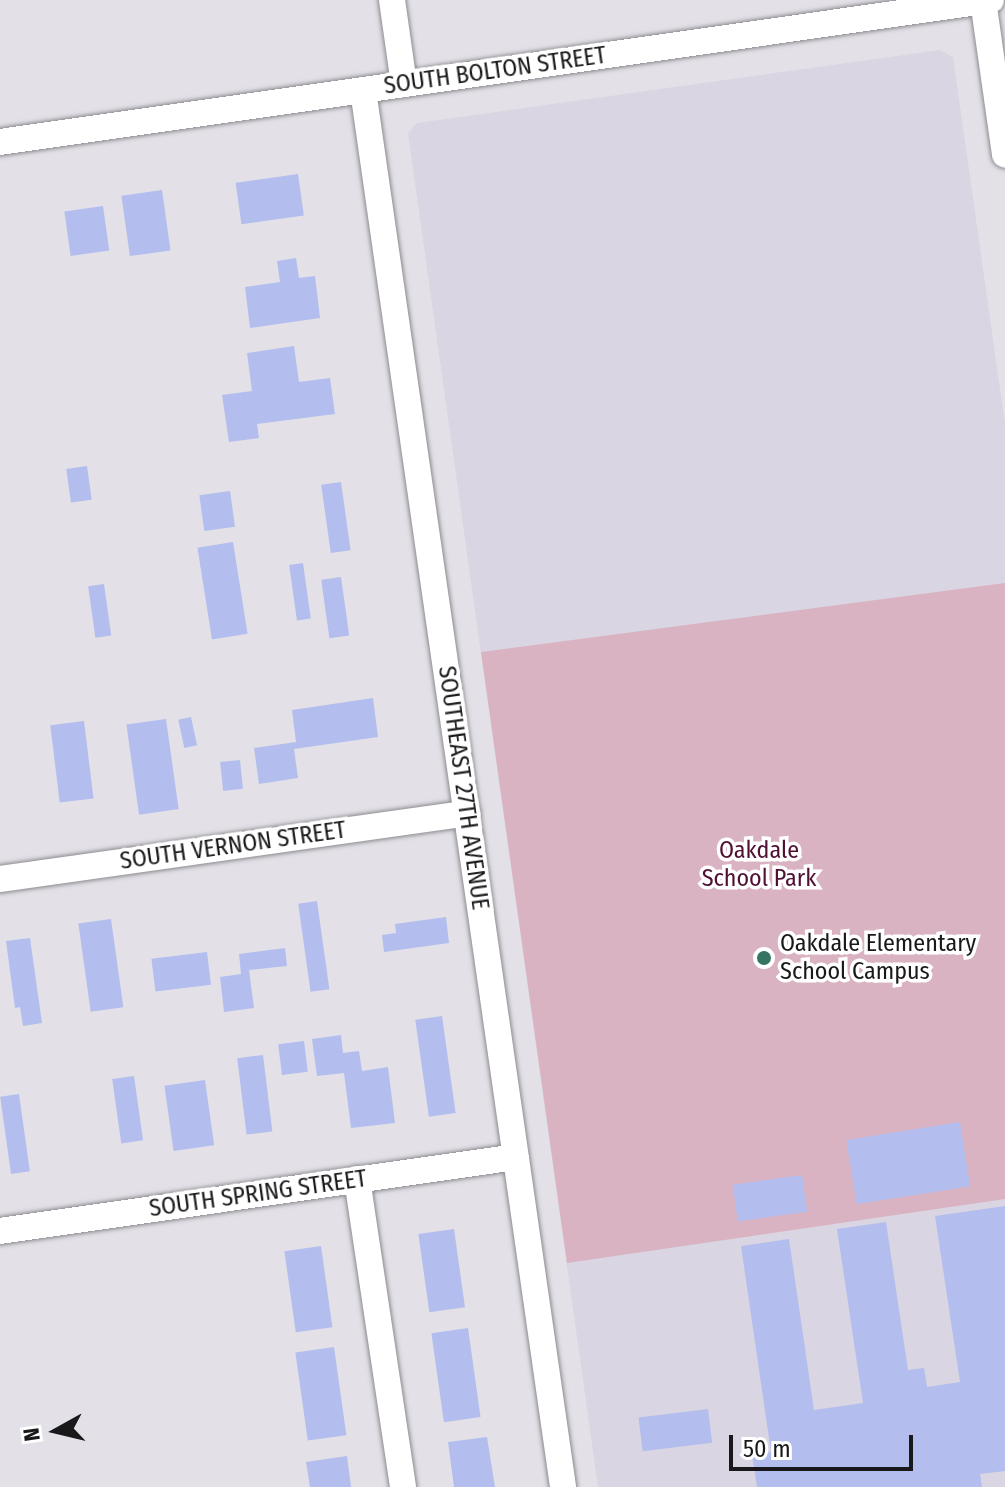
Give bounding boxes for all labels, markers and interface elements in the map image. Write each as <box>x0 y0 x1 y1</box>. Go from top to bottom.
street label: SOUTH BOLTON STREET <box>382 41 608 101</box>
street label: SOUTHEAST 27TH AVENUE <box>432 664 494 912</box>
street label: SOUTH VERNON STREET <box>118 816 348 876</box>
park label: Oakdale School Park <box>702 837 816 893</box>
place label: Oakdale Elementary School Campus <box>780 930 976 986</box>
marker: Oakdale Elementary School Campus <box>755 949 773 967</box>
street label: SOUTH SPRING STREET <box>147 1164 369 1224</box>
north arrow <box>16 1391 96 1471</box>
scale bar <box>733 1419 917 1469</box>
text: N <box>17 1426 46 1443</box>
text: 50 m <box>743 1435 791 1463</box>

